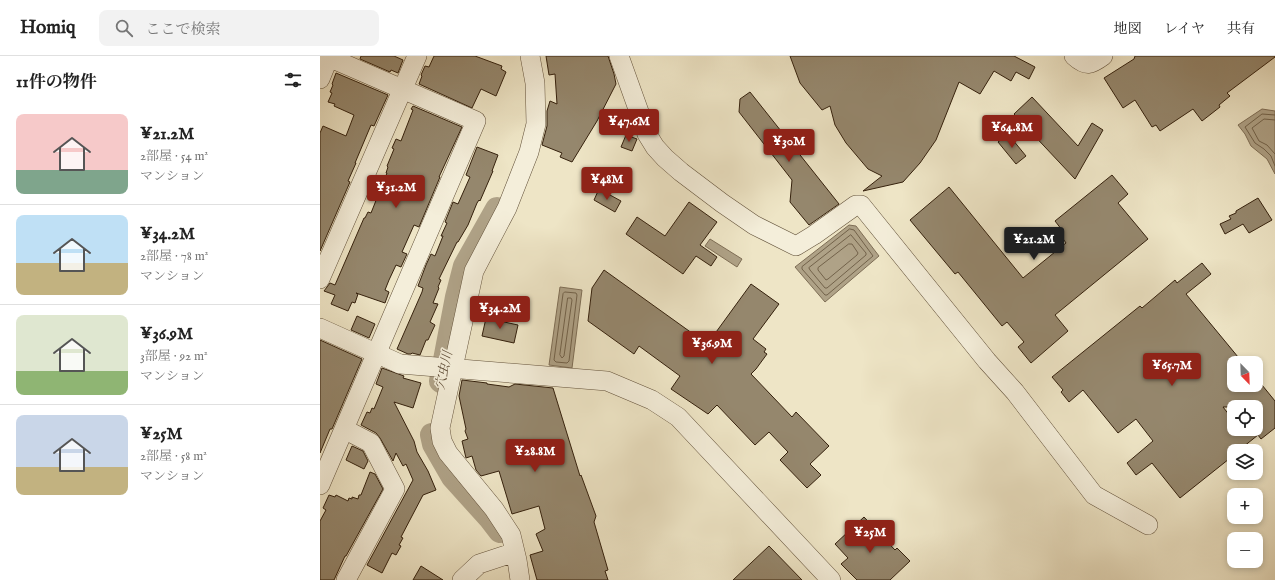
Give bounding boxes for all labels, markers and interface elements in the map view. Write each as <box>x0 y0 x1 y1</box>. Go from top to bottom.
search box <box>99 10 379 46</box>
text: Homiq <box>20 16 75 40</box>
icon: search <box>113 17 135 39</box>
text: ここで検索 <box>145 20 220 39</box>
text: 地図 <box>1114 20 1142 38</box>
text: レイヤ <box>1164 20 1205 38</box>
text: 共有 <box>1227 20 1255 38</box>
icon: filters <box>282 69 304 91</box>
text: 11件の物件 <box>16 72 97 93</box>
pin: ¥47.6M <box>596 109 662 143</box>
text: ¥47.6M <box>608 113 650 130</box>
pin: ¥64.8M <box>979 115 1045 149</box>
text: ¥64.8M <box>991 119 1033 136</box>
text: ¥21.2M <box>140 124 194 145</box>
pin: ¥30M <box>765 129 813 163</box>
icon: home <box>48 130 96 178</box>
text: ¥30M <box>773 133 805 150</box>
text: 2部屋 · 54 m² <box>140 148 208 165</box>
pin: ¥48M <box>583 167 631 201</box>
text: マンション <box>140 168 204 185</box>
text: ¥48M <box>590 171 624 188</box>
pin: ¥31.2M <box>363 175 429 209</box>
text: ¥31.2M <box>376 179 416 196</box>
text: ¥34.2M <box>140 224 195 245</box>
pin: ¥21.2M <box>1001 227 1067 261</box>
icon: home <box>48 231 96 279</box>
text: ¥21.2M <box>1013 231 1055 248</box>
text: 2部屋 · 78 m² <box>140 248 208 265</box>
text: マンション <box>140 268 204 285</box>
pin: ¥34.2M <box>467 296 533 330</box>
text: ¥34.2M <box>479 300 521 317</box>
text: ¥36.9M <box>140 324 193 345</box>
icon: home <box>48 331 96 379</box>
pin: ¥36.9M <box>679 331 745 365</box>
text: ¥36.9M <box>692 335 732 352</box>
text: 3部屋 · 92 m² <box>140 348 208 365</box>
water label: 穴虫川 <box>432 348 457 391</box>
pin: ¥65.7M <box>1139 353 1205 387</box>
north arrow <box>1227 356 1263 392</box>
map controls <box>1227 356 1263 568</box>
text: ¥65.7M <box>1152 357 1192 374</box>
text: マンション <box>140 368 204 385</box>
button: locate <box>1227 400 1263 436</box>
text: ¥25M <box>140 424 182 445</box>
icon: home <box>48 431 96 479</box>
pin: ¥28.8M <box>502 439 568 473</box>
text: ¥28.8M <box>515 443 555 460</box>
button: layers <box>1227 444 1263 480</box>
text: 2部屋 · 58 m² <box>140 448 207 465</box>
text: マンション <box>140 468 204 485</box>
button: + <box>1227 488 1263 524</box>
pin: ¥25M <box>846 520 894 554</box>
text: ¥25M <box>854 524 886 541</box>
button: − <box>1227 532 1263 568</box>

